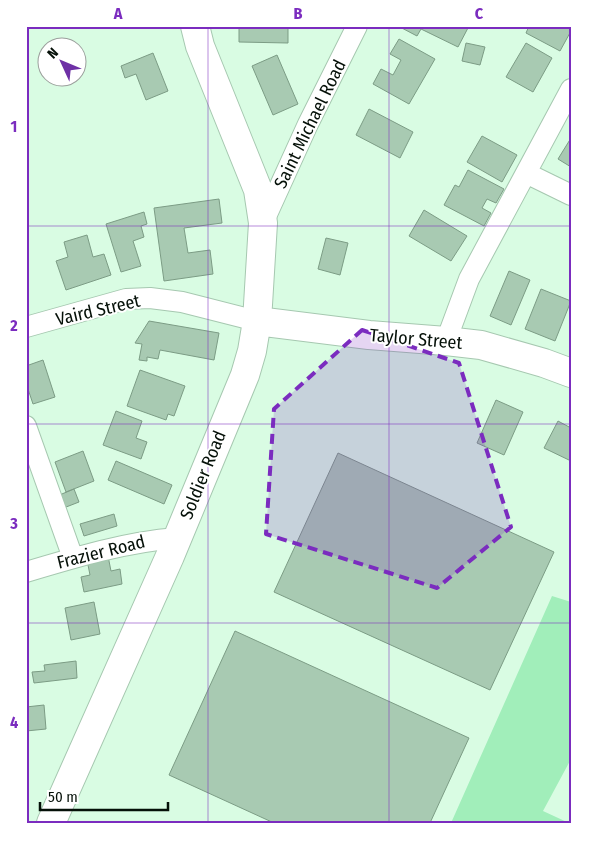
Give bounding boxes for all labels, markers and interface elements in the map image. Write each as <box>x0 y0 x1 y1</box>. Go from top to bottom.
text: A <box>113 4 123 23</box>
text: B <box>294 4 303 23</box>
text: C <box>475 4 484 23</box>
north arrow <box>38 38 88 88</box>
text: N <box>44 44 62 62</box>
street label: Saint Michael Road <box>269 56 351 192</box>
text: 1 <box>11 117 17 136</box>
street label: Vaird Street <box>54 290 142 330</box>
text: 2 <box>9 316 18 335</box>
street label: Taylor Street <box>369 324 463 354</box>
street label: Soldier Road <box>175 427 231 523</box>
text: 3 <box>9 514 18 533</box>
street label: Frazier Road <box>55 530 147 574</box>
text: 4 <box>10 713 18 732</box>
scale bar <box>40 779 168 811</box>
text: 50 m <box>48 788 78 806</box>

